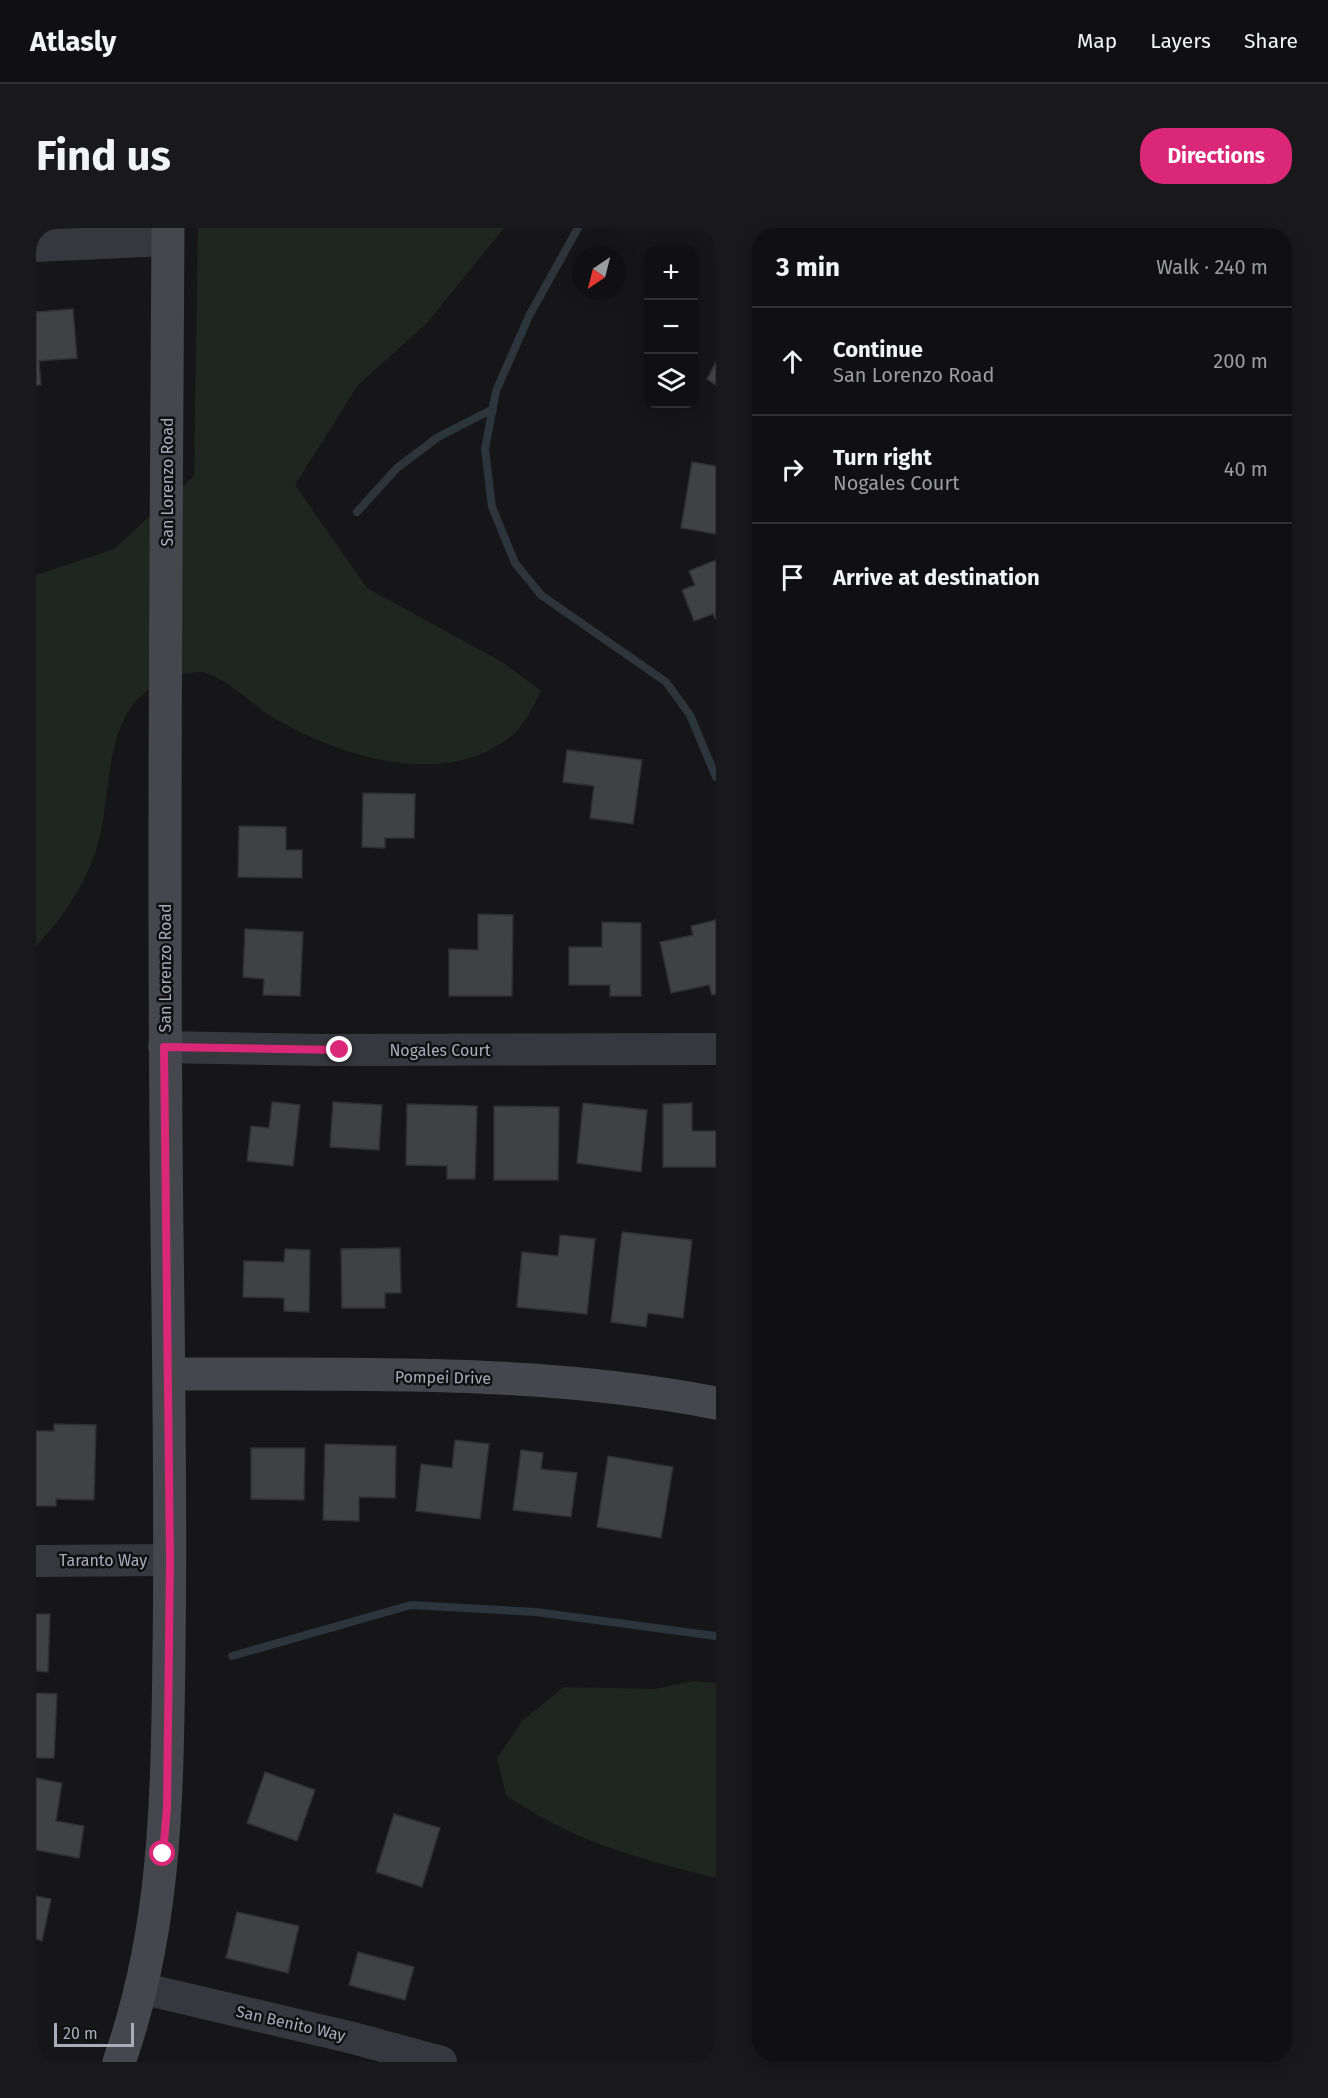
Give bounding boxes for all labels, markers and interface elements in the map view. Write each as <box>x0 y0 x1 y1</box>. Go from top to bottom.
text: Atlasly <box>30 25 116 58</box>
text: Map <box>1077 28 1117 54</box>
text: Layers <box>1150 28 1211 54</box>
text: Share <box>1244 28 1298 54</box>
button: Directions <box>1140 128 1292 184</box>
text: Find us <box>36 131 171 181</box>
north arrow <box>572 246 626 300</box>
map controls <box>644 246 698 408</box>
button: + <box>644 246 698 300</box>
text: 3 min <box>776 252 840 283</box>
text: Walk · 240 m <box>1156 255 1268 279</box>
button: − <box>644 300 698 354</box>
text: Continue <box>833 336 923 363</box>
icon: ahead <box>776 345 809 378</box>
text: 200 m <box>1213 349 1268 373</box>
button: layers <box>644 354 698 408</box>
text: San Lorenzo Road <box>833 363 994 387</box>
street label: San Lorenzo Road <box>158 417 177 547</box>
text: Turn right <box>833 444 932 471</box>
icon: right <box>776 453 809 486</box>
text: 40 m <box>1224 457 1268 481</box>
text: Nogales Court <box>833 471 959 495</box>
icon: arrive <box>776 561 809 594</box>
text: Arrive at destination <box>833 564 1040 591</box>
street label: San Lorenzo Road <box>156 903 175 1033</box>
route end <box>326 1036 352 1062</box>
street label: Nogales Court <box>389 1041 491 1060</box>
street label: Pompei Drive <box>395 1367 491 1388</box>
street label: Taranto Way <box>59 1551 147 1570</box>
route start <box>149 1840 175 1866</box>
street label: San Benito Way <box>234 2002 347 2045</box>
scale bar <box>54 2020 134 2048</box>
text: 20 m <box>63 2024 98 2043</box>

